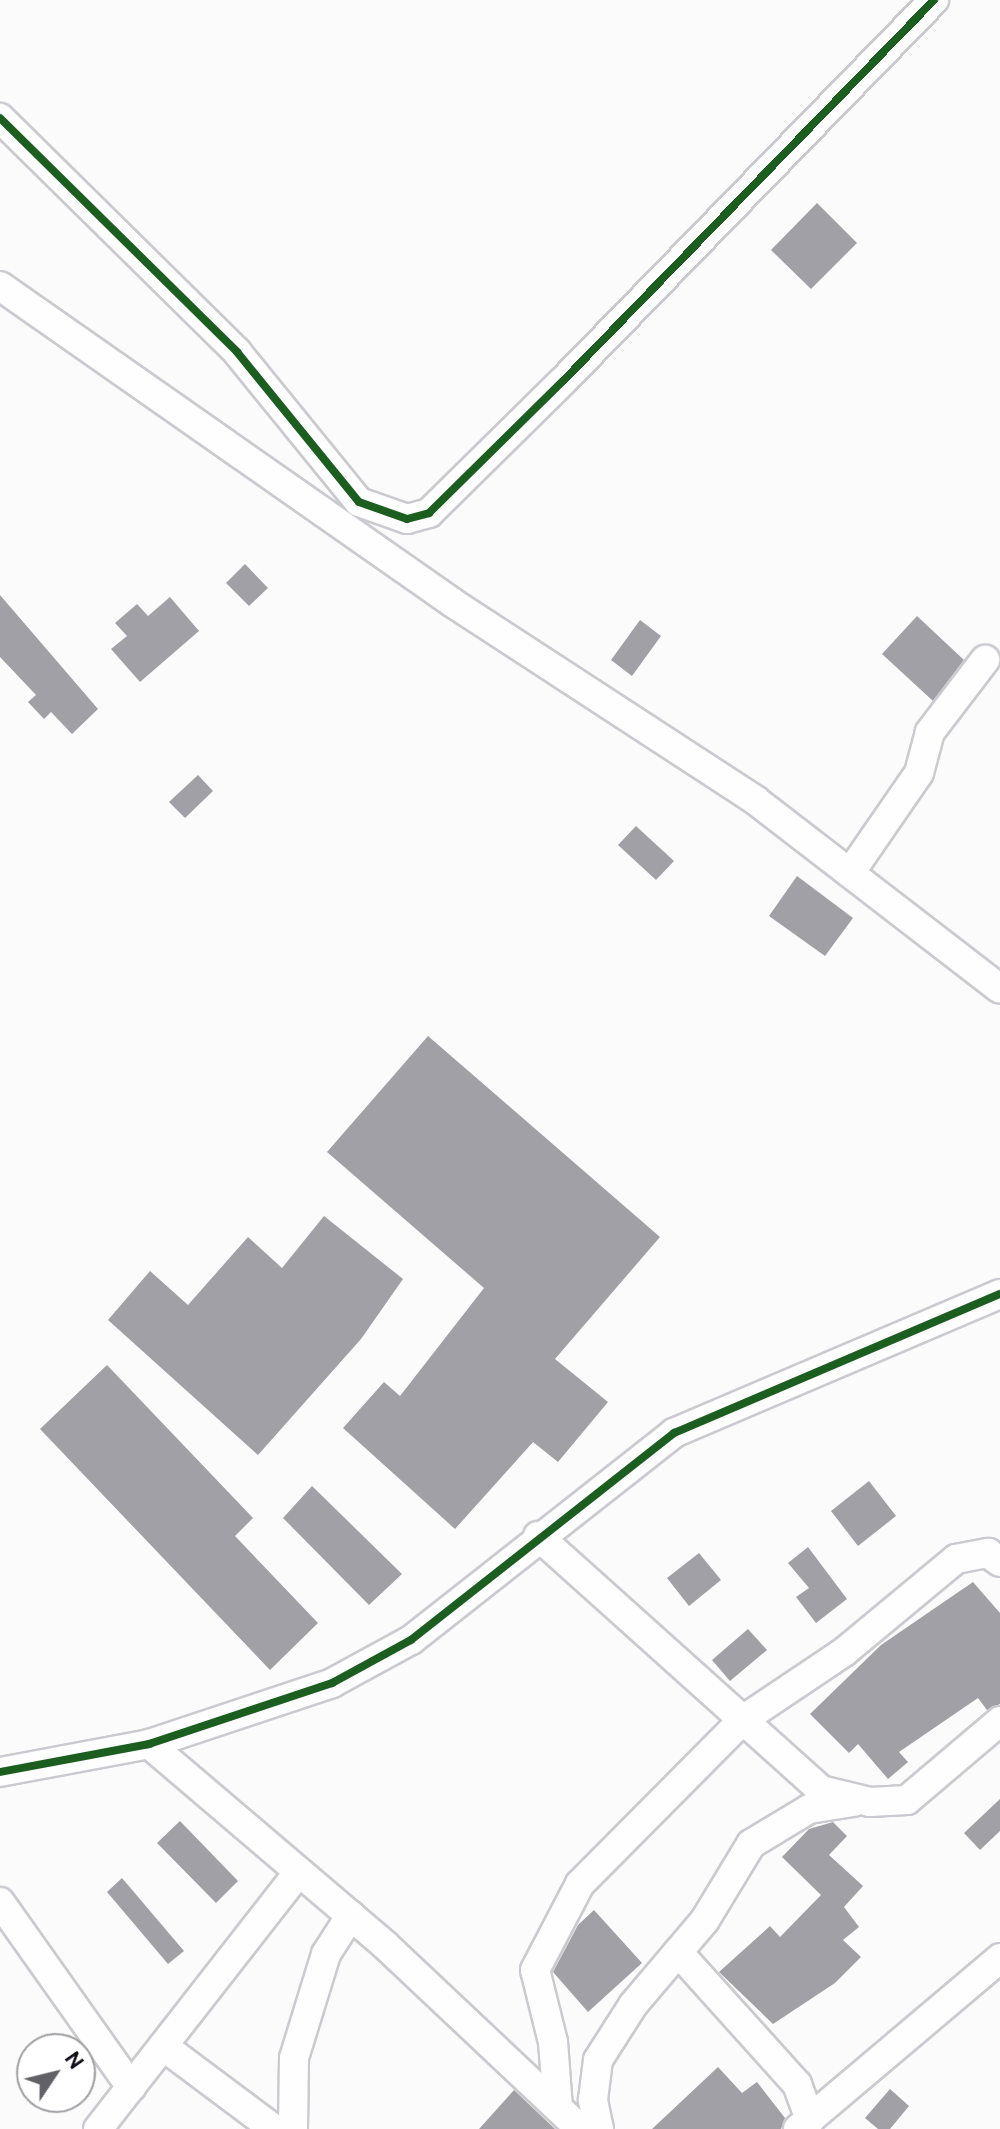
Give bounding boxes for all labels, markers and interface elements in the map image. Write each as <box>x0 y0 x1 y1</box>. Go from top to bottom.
north arrow <box>16 2033 96 2113</box>
text: N <box>59 2046 90 2074</box>

